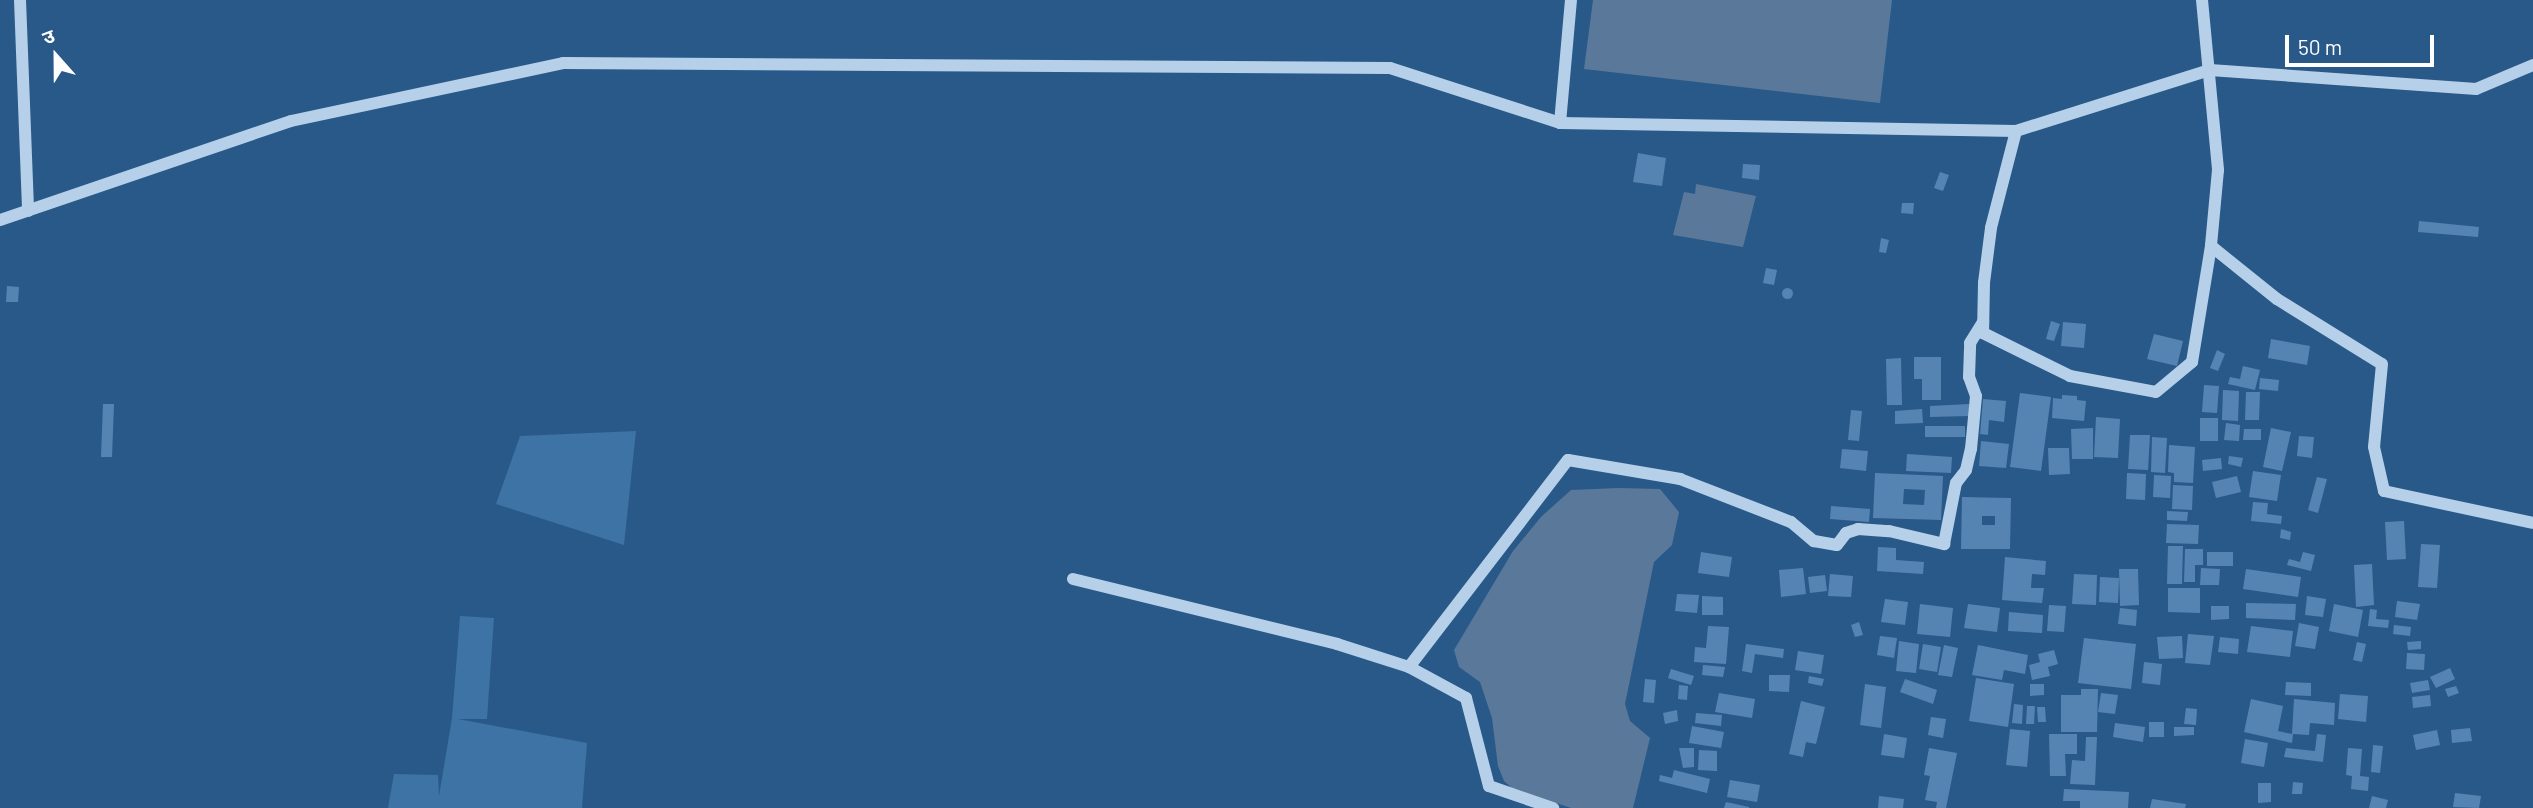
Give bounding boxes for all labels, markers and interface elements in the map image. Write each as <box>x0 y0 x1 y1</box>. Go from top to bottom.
north arrow <box>21 21 91 91</box>
scale bar <box>2288 21 2437 65</box>
text: उ <box>39 23 58 49</box>
text: 50 m <box>2298 34 2342 59</box>

